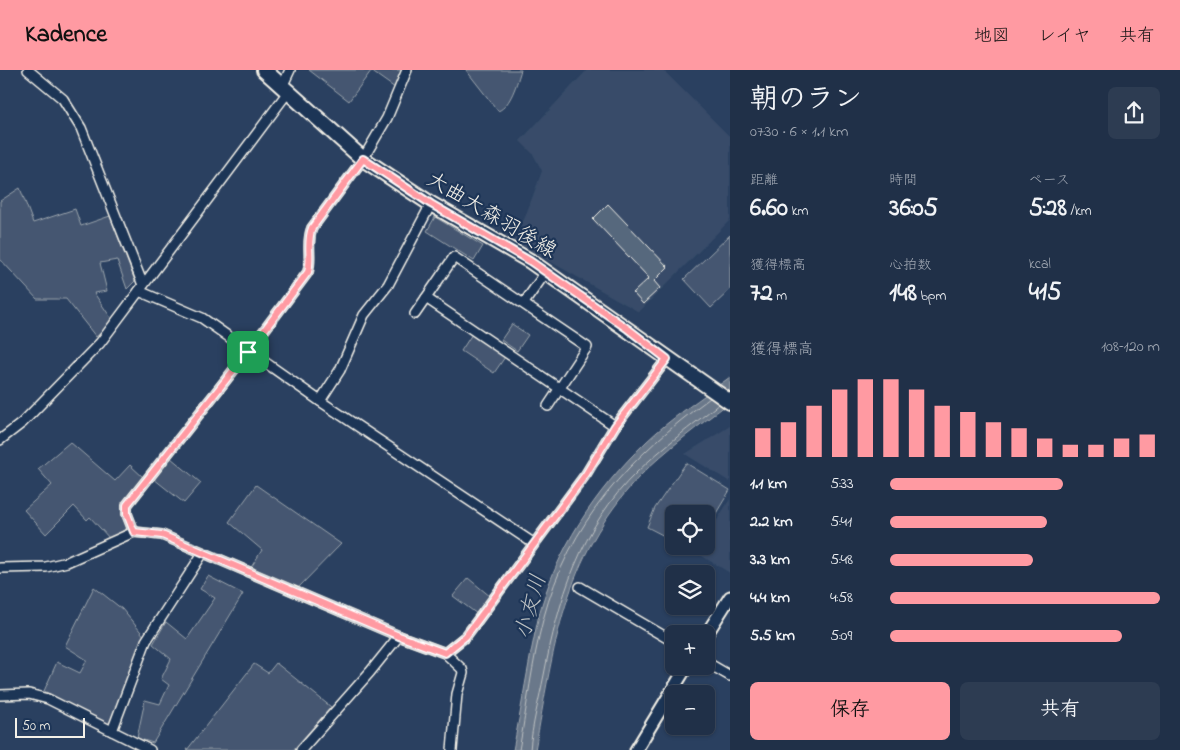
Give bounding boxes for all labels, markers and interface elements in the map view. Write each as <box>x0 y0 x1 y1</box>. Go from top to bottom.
text: Kadence <box>25 18 107 53</box>
text: 地図 <box>974 24 1010 50</box>
text: レイヤ <box>1038 24 1091 50</box>
text: 共有 <box>1119 24 1155 50</box>
text: 朝のラン <box>750 80 862 121</box>
button: share <box>1108 87 1160 139</box>
text: 07:30 · 6 × 1.1 km <box>750 120 849 144</box>
street label: 大曲大森羽後線 <box>420 165 562 267</box>
text: 距離 <box>750 170 778 191</box>
text: 時間 <box>889 170 917 191</box>
text: ペース <box>1029 170 1070 191</box>
text: 6.60 <box>750 191 788 227</box>
text: 36:05 <box>889 191 938 227</box>
text: 5:28 <box>1029 191 1067 227</box>
text: km <box>788 201 808 222</box>
text: /km <box>1067 201 1092 222</box>
text: kcal <box>1029 254 1051 275</box>
text: 獲得標高 <box>750 255 806 276</box>
text: 心拍数 <box>889 255 931 276</box>
text: 415 <box>1029 275 1061 311</box>
text: 72 <box>750 276 773 312</box>
text: 148 <box>889 276 917 312</box>
text: m <box>773 286 787 307</box>
text: bpm <box>917 286 946 307</box>
pin <box>227 331 269 373</box>
text: 108–120 m <box>1101 335 1160 359</box>
icon: arrive <box>234 338 262 366</box>
text: 獲得標高 <box>750 338 814 362</box>
text: 1.1 km <box>750 472 787 496</box>
text: 5:33 <box>830 472 854 496</box>
map controls <box>665 505 715 735</box>
button: locate <box>665 505 715 555</box>
text: 2.2 km <box>750 510 793 534</box>
text: 5:41 <box>830 510 852 534</box>
text: 3.3 km <box>750 548 790 572</box>
text: 5:48 <box>830 548 853 572</box>
button: layers <box>665 565 715 615</box>
water label: 小友川 <box>508 571 556 643</box>
text: 4.4 km <box>750 586 790 610</box>
text: 4:58 <box>830 586 853 610</box>
text: 5.5 km <box>750 624 795 648</box>
text: 5:09 <box>830 624 852 648</box>
button: + <box>665 625 715 675</box>
button: 保存 <box>750 682 950 740</box>
button: 共有 <box>960 682 1160 740</box>
button: − <box>665 685 715 735</box>
scale bar <box>15 715 85 738</box>
text: 50 m <box>22 716 50 737</box>

